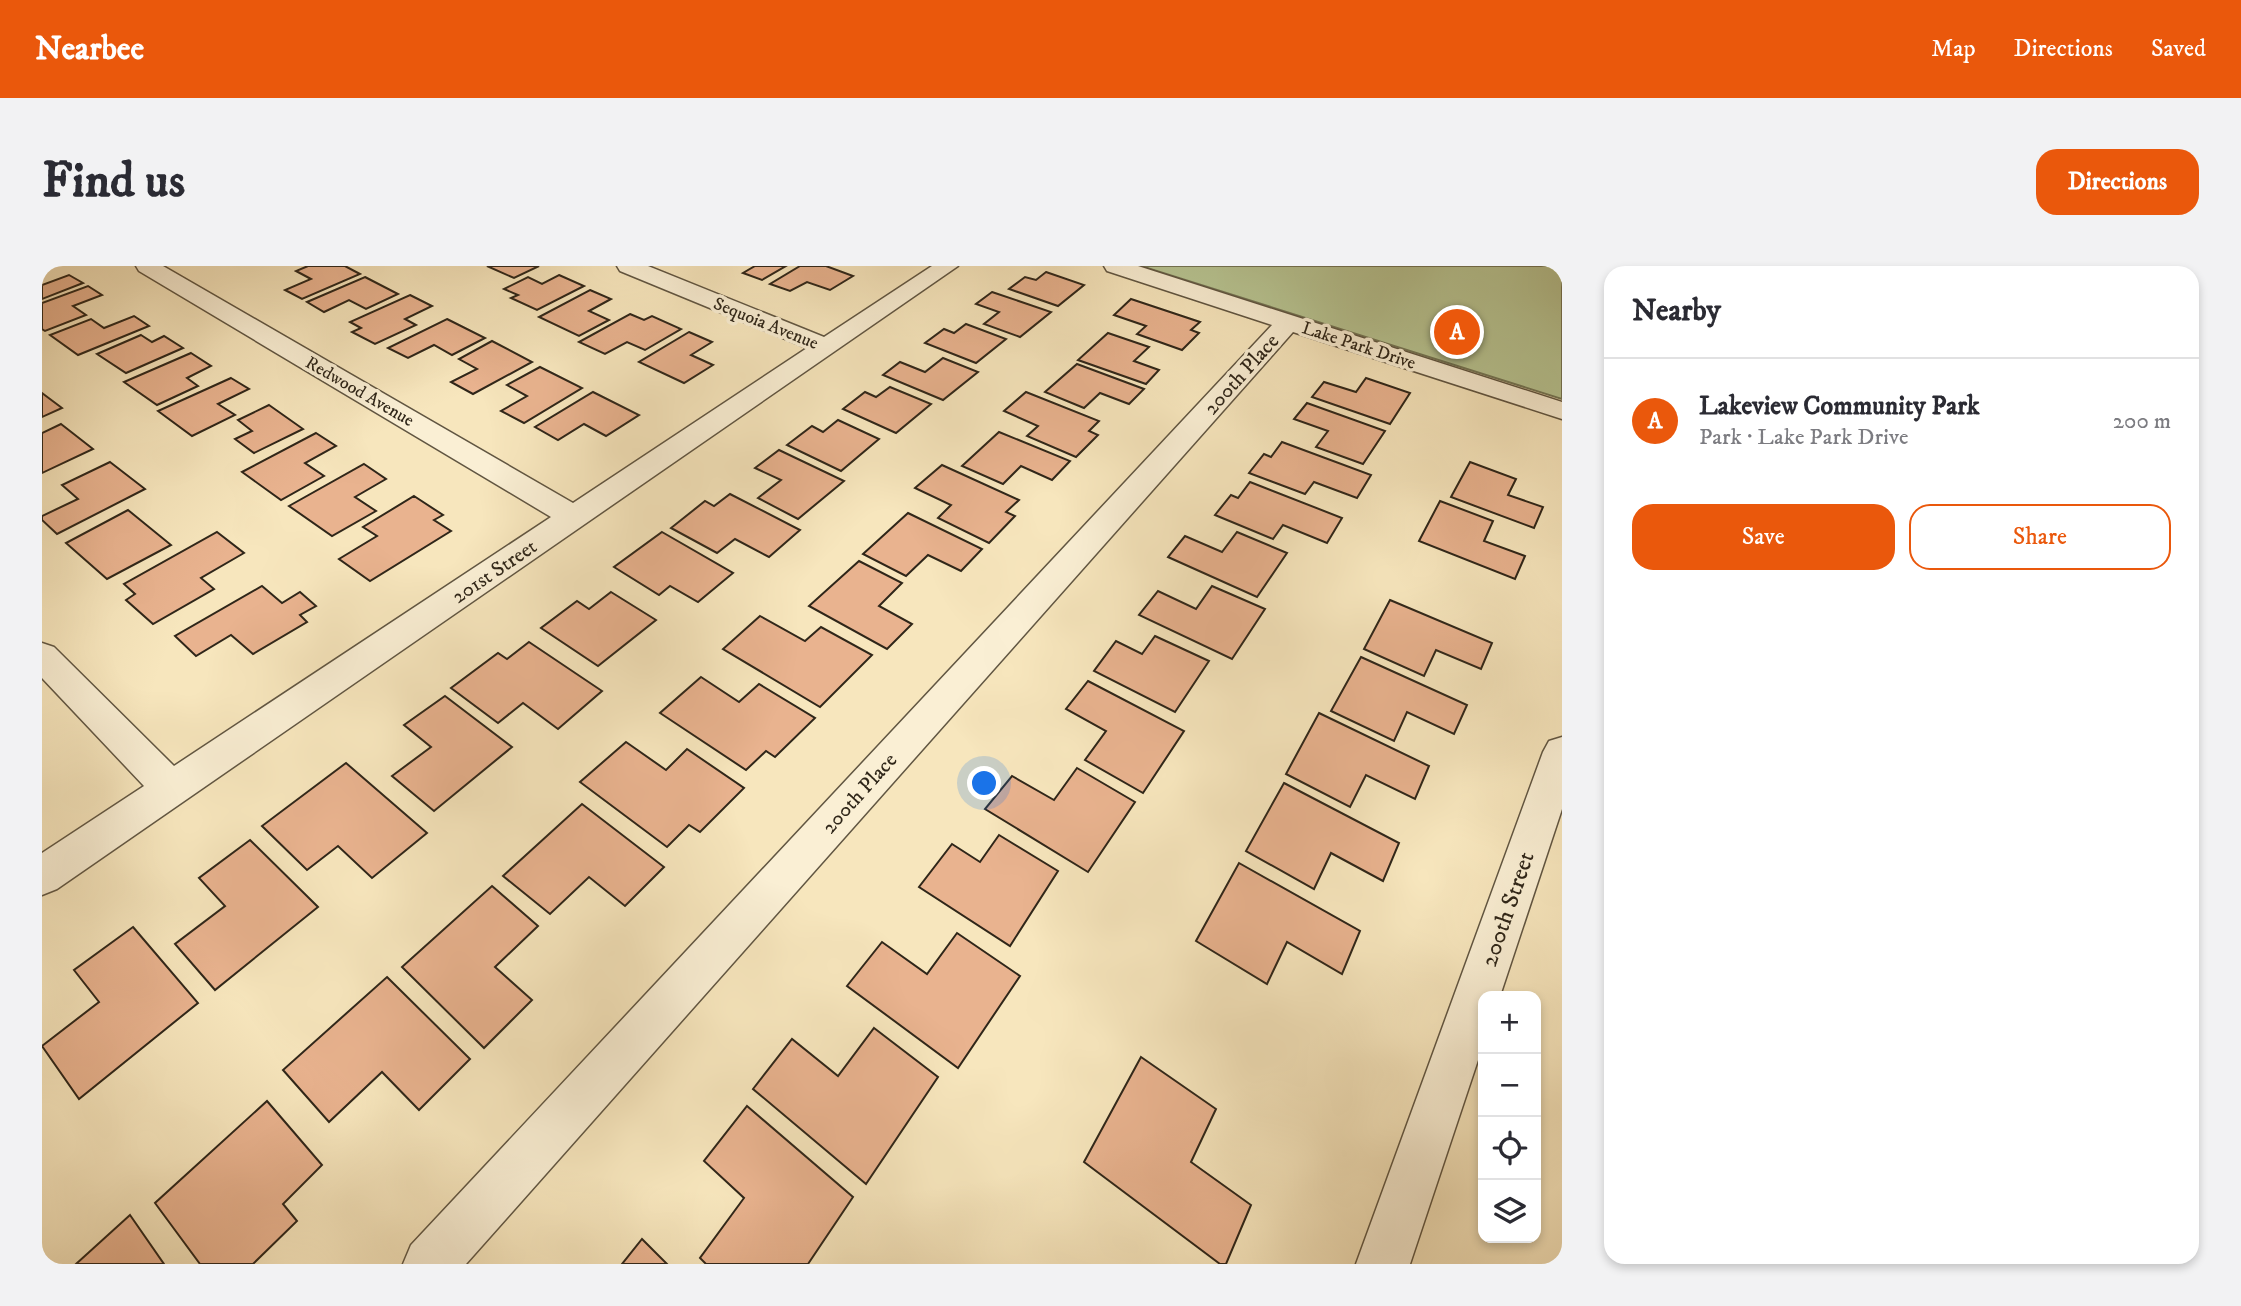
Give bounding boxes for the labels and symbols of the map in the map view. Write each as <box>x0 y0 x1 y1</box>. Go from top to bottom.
street label: Sequoia Avenue <box>710 293 821 355</box>
pin: A <box>1434 306 1480 358</box>
street label: Lake Park Drive <box>1299 317 1418 375</box>
street label: 200th Place <box>1199 329 1285 421</box>
street label: Redwood Avenue <box>301 352 418 432</box>
street label: 201st Street <box>447 534 542 610</box>
street label: 200th Place <box>817 748 903 840</box>
your location <box>967 766 1001 800</box>
street label: 200th Street <box>1474 848 1542 971</box>

